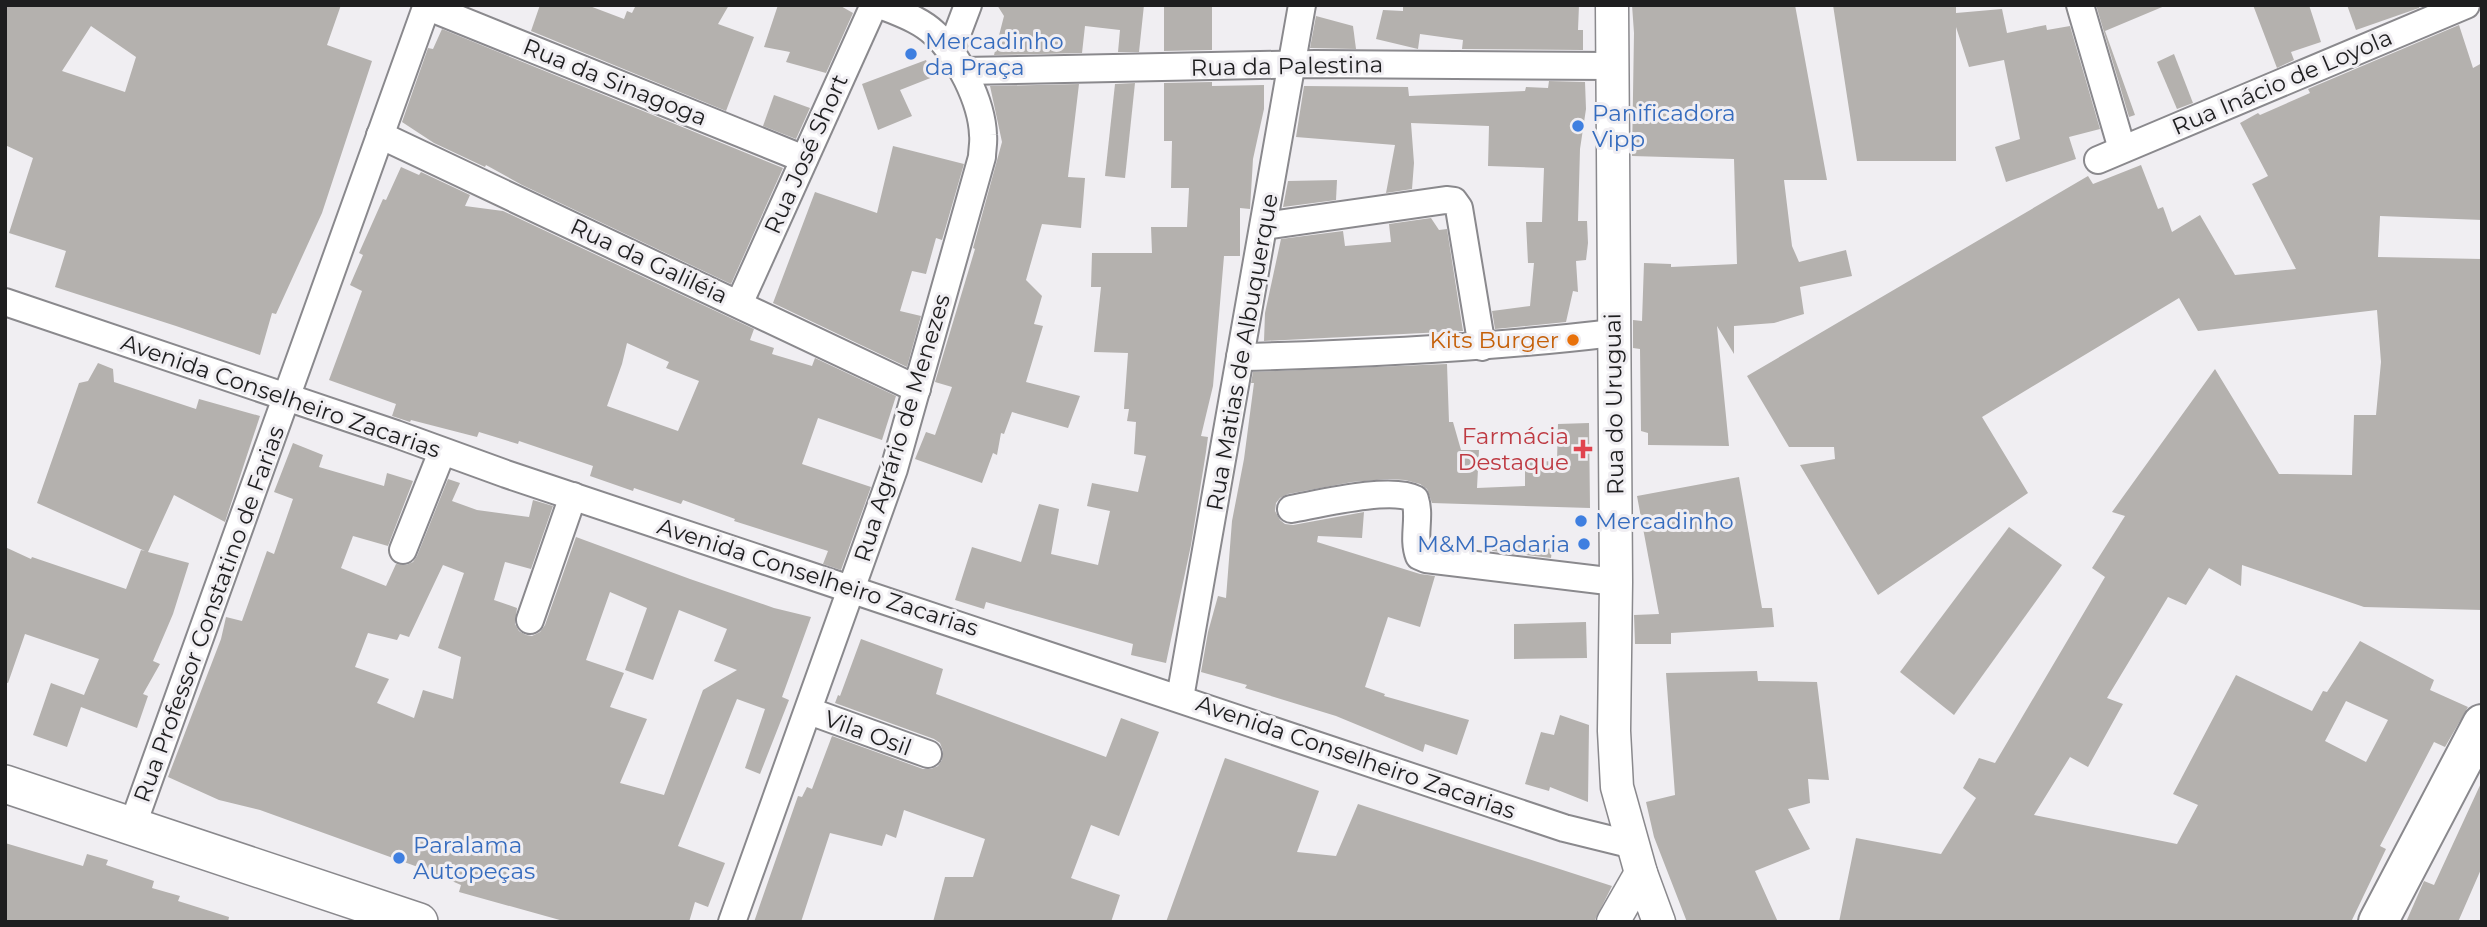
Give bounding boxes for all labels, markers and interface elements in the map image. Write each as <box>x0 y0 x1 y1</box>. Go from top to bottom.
street label: Rua Inácio de Loyola <box>2168 23 2396 141</box>
place label: Mercadinho da Praça <box>925 27 1064 81</box>
street label: Rua da Sinagoga <box>519 32 711 132</box>
marker: Mercadinho da Praça <box>903 46 919 62</box>
street label: Rua da Palestina <box>1190 50 1384 82</box>
street label: Rua José Short <box>758 70 854 238</box>
place label: Panificadora Vipp <box>1592 99 1736 153</box>
marker: Panificadora Vipp <box>1570 118 1586 134</box>
street label: Rua Matias de Albuquerque <box>1200 191 1284 513</box>
street label: Rua da Galiléia <box>566 212 732 310</box>
street label: Rua Agrário de Menezes <box>848 291 956 565</box>
street label: Rua do Uruguai <box>1598 313 1630 495</box>
place label: Kits Burger <box>1429 326 1559 354</box>
street label: Avenida Conselheiro Zacarias <box>118 328 444 464</box>
marker: Kits Burger <box>1565 332 1581 348</box>
street label: Rua Professor Constatino de Farias <box>128 422 290 806</box>
place label: Farmácia Destaque <box>1457 422 1569 476</box>
marker: Farmácia Destaque <box>1575 441 1591 457</box>
place label: Mercadinho <box>1595 507 1734 535</box>
street label: Avenida Conselheiro Zacarias <box>654 512 982 642</box>
marker: Mercadinho <box>1573 513 1589 529</box>
place label: M&M Padaria <box>1417 530 1570 558</box>
marker: M&M Padaria <box>1576 536 1592 552</box>
street label: Avenida Conselheiro Zacarias <box>1193 689 1519 825</box>
street label: Vila Osil <box>821 704 915 762</box>
place label: Paralama Autopeças <box>413 831 535 885</box>
marker: Paralama Autopeças <box>391 850 407 866</box>

